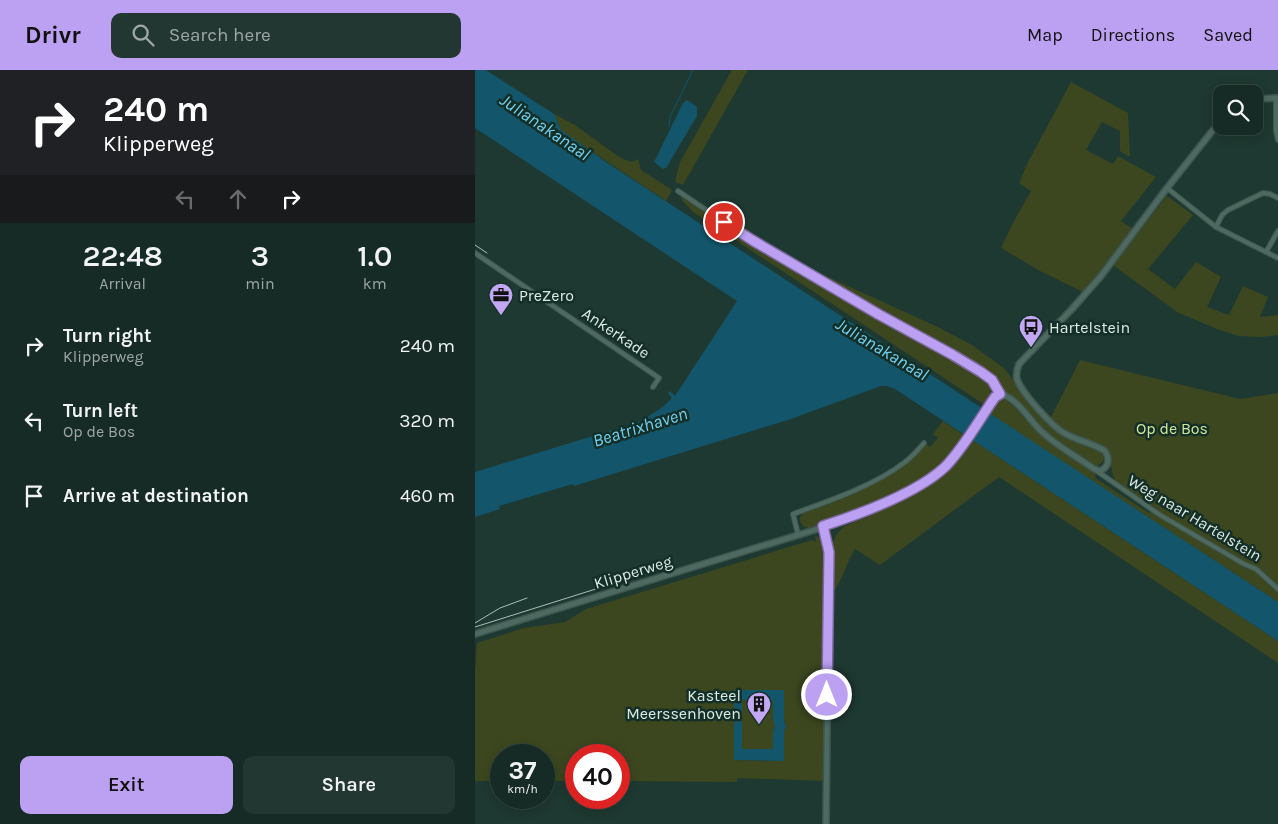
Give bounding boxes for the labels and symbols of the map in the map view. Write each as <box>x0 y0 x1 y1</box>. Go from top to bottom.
water label: Julianakanaal <box>496 89 595 166</box>
pin <box>703 201 745 243</box>
office icon: PreZero <box>488 282 514 316</box>
place label: PreZero <box>519 286 574 305</box>
street label: Ankerkade <box>579 303 653 363</box>
water label: Julianakanaal <box>832 313 933 386</box>
bus stop icon: Hartelstein <box>1018 314 1044 348</box>
place label: Hartelstein <box>1049 318 1130 337</box>
water label: Beatrixhaven <box>590 402 690 452</box>
park label: Op de Bos <box>1136 419 1208 438</box>
street label: Weg naar Hartelstein <box>1125 471 1265 565</box>
street label: Klipperweg <box>592 551 674 593</box>
position arrow <box>800 668 852 720</box>
place label: Kasteel Meerssenhoven <box>626 686 741 723</box>
building icon: Kasteel Meerssenhoven <box>746 691 772 725</box>
speed limit sign: 40 <box>565 744 630 809</box>

